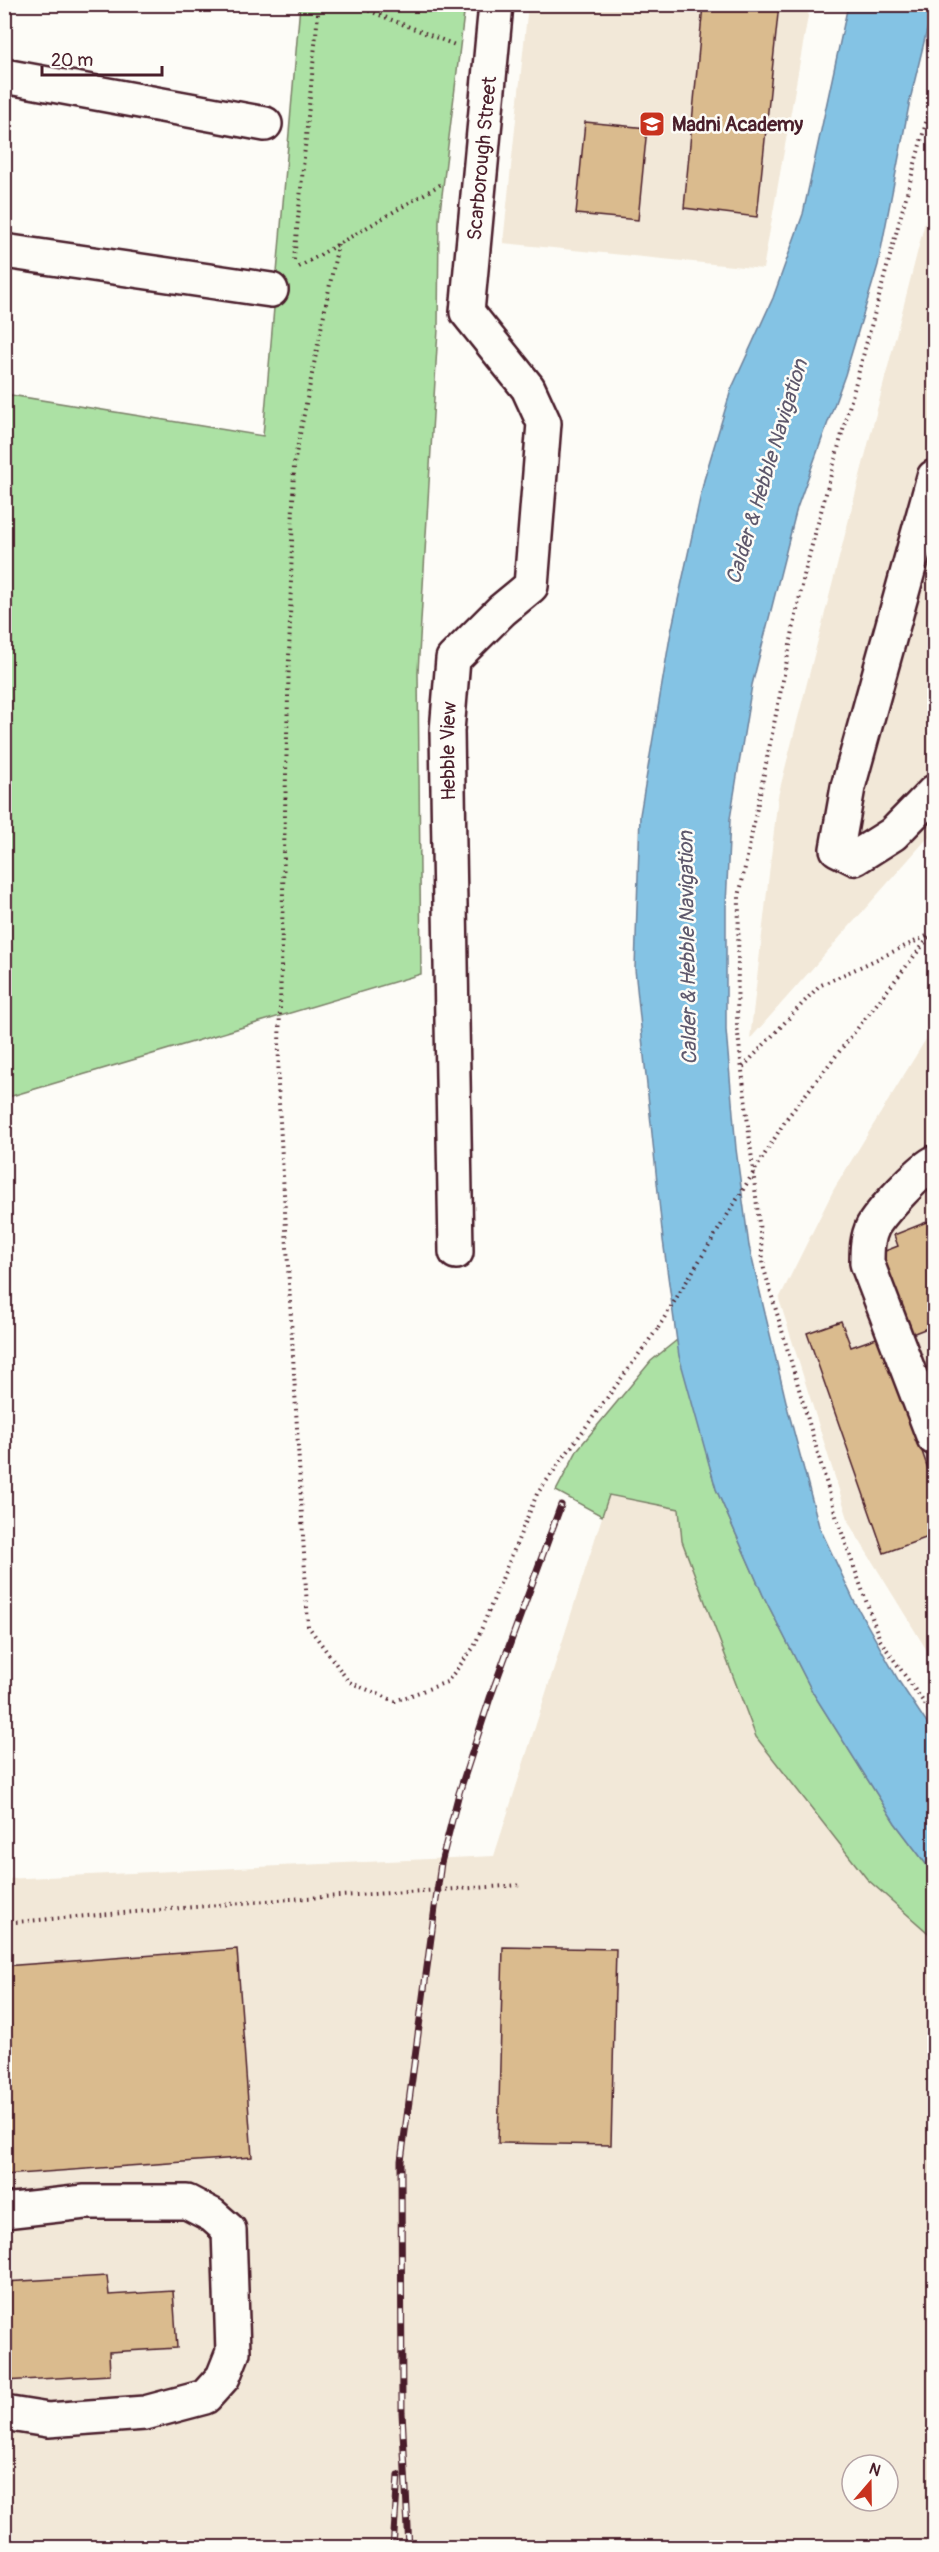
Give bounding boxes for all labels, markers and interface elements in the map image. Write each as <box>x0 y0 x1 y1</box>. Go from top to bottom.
scale bar <box>42 39 162 77</box>
text: 20 m <box>51 49 93 72</box>
street label: Scarborough Street <box>461 74 502 242</box>
school or university icon: Madni Academy <box>637 109 667 139</box>
place label: Madni Academy <box>672 112 804 137</box>
water label: Calder & Hebble Navigation <box>720 355 814 588</box>
street label: Hebble View <box>434 700 462 801</box>
water label: Calder & Hebble Navigation <box>672 830 704 1065</box>
north arrow <box>840 2453 900 2513</box>
text: N <box>866 2459 883 2481</box>

